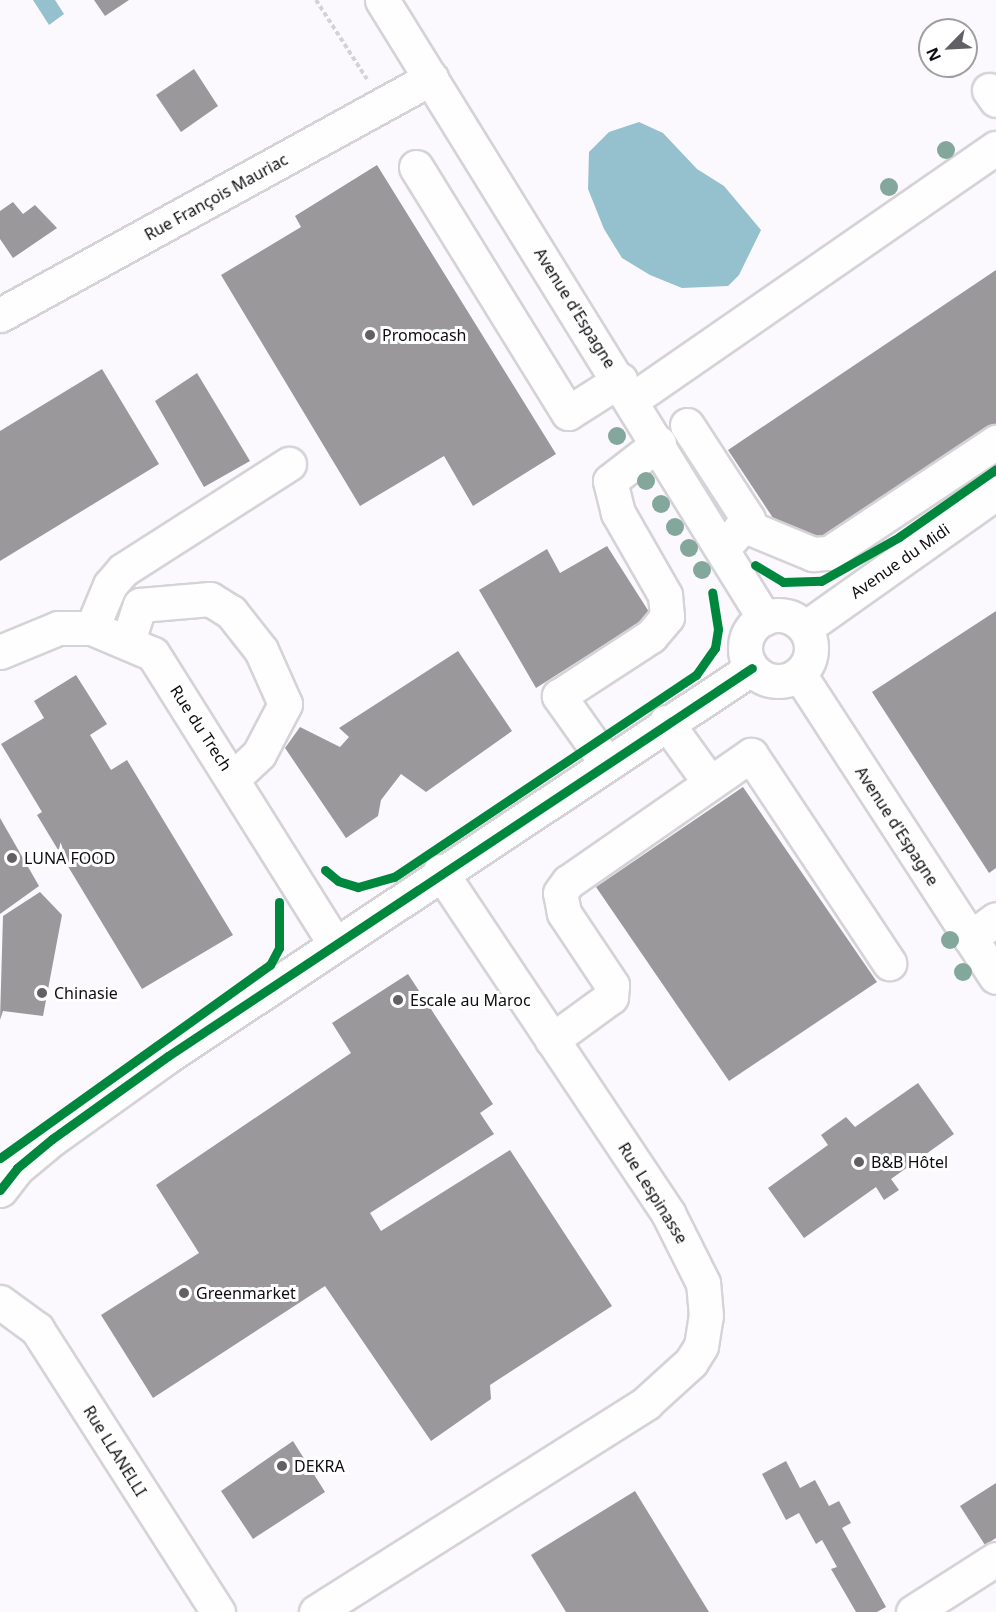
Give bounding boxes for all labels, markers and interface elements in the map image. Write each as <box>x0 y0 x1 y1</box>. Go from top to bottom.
north arrow <box>918 18 978 78</box>
text: N <box>921 44 946 65</box>
street label: Rue François Mauriac <box>141 150 291 244</box>
street label: Avenue d'Espagne <box>530 244 620 372</box>
place label: Promocash <box>382 325 466 345</box>
marker: Promocash <box>363 328 377 342</box>
street label: Avenue du Midi <box>847 520 953 602</box>
street label: Rue du Trech <box>166 682 236 774</box>
street label: Avenue d'Espagne <box>851 763 943 889</box>
place label: LUNA FOOD <box>24 848 115 868</box>
marker: LUNA FOOD <box>5 851 19 865</box>
place label: Chinasie <box>54 983 118 1003</box>
marker: Chinasie <box>35 986 49 1000</box>
place label: Escale au Maroc <box>410 990 531 1010</box>
marker: Escale au Maroc <box>391 993 405 1007</box>
street label: Rue Lespinasse <box>614 1139 692 1247</box>
place label: B&B Hôtel <box>871 1152 948 1172</box>
marker: B&B Hôtel <box>852 1155 866 1169</box>
place label: Greenmarket <box>196 1283 296 1303</box>
marker: Greenmarket <box>177 1286 191 1300</box>
street label: Rue LLANELLI <box>79 1402 151 1500</box>
place label: DEKRA <box>294 1456 345 1476</box>
marker: DEKRA <box>275 1459 289 1473</box>

